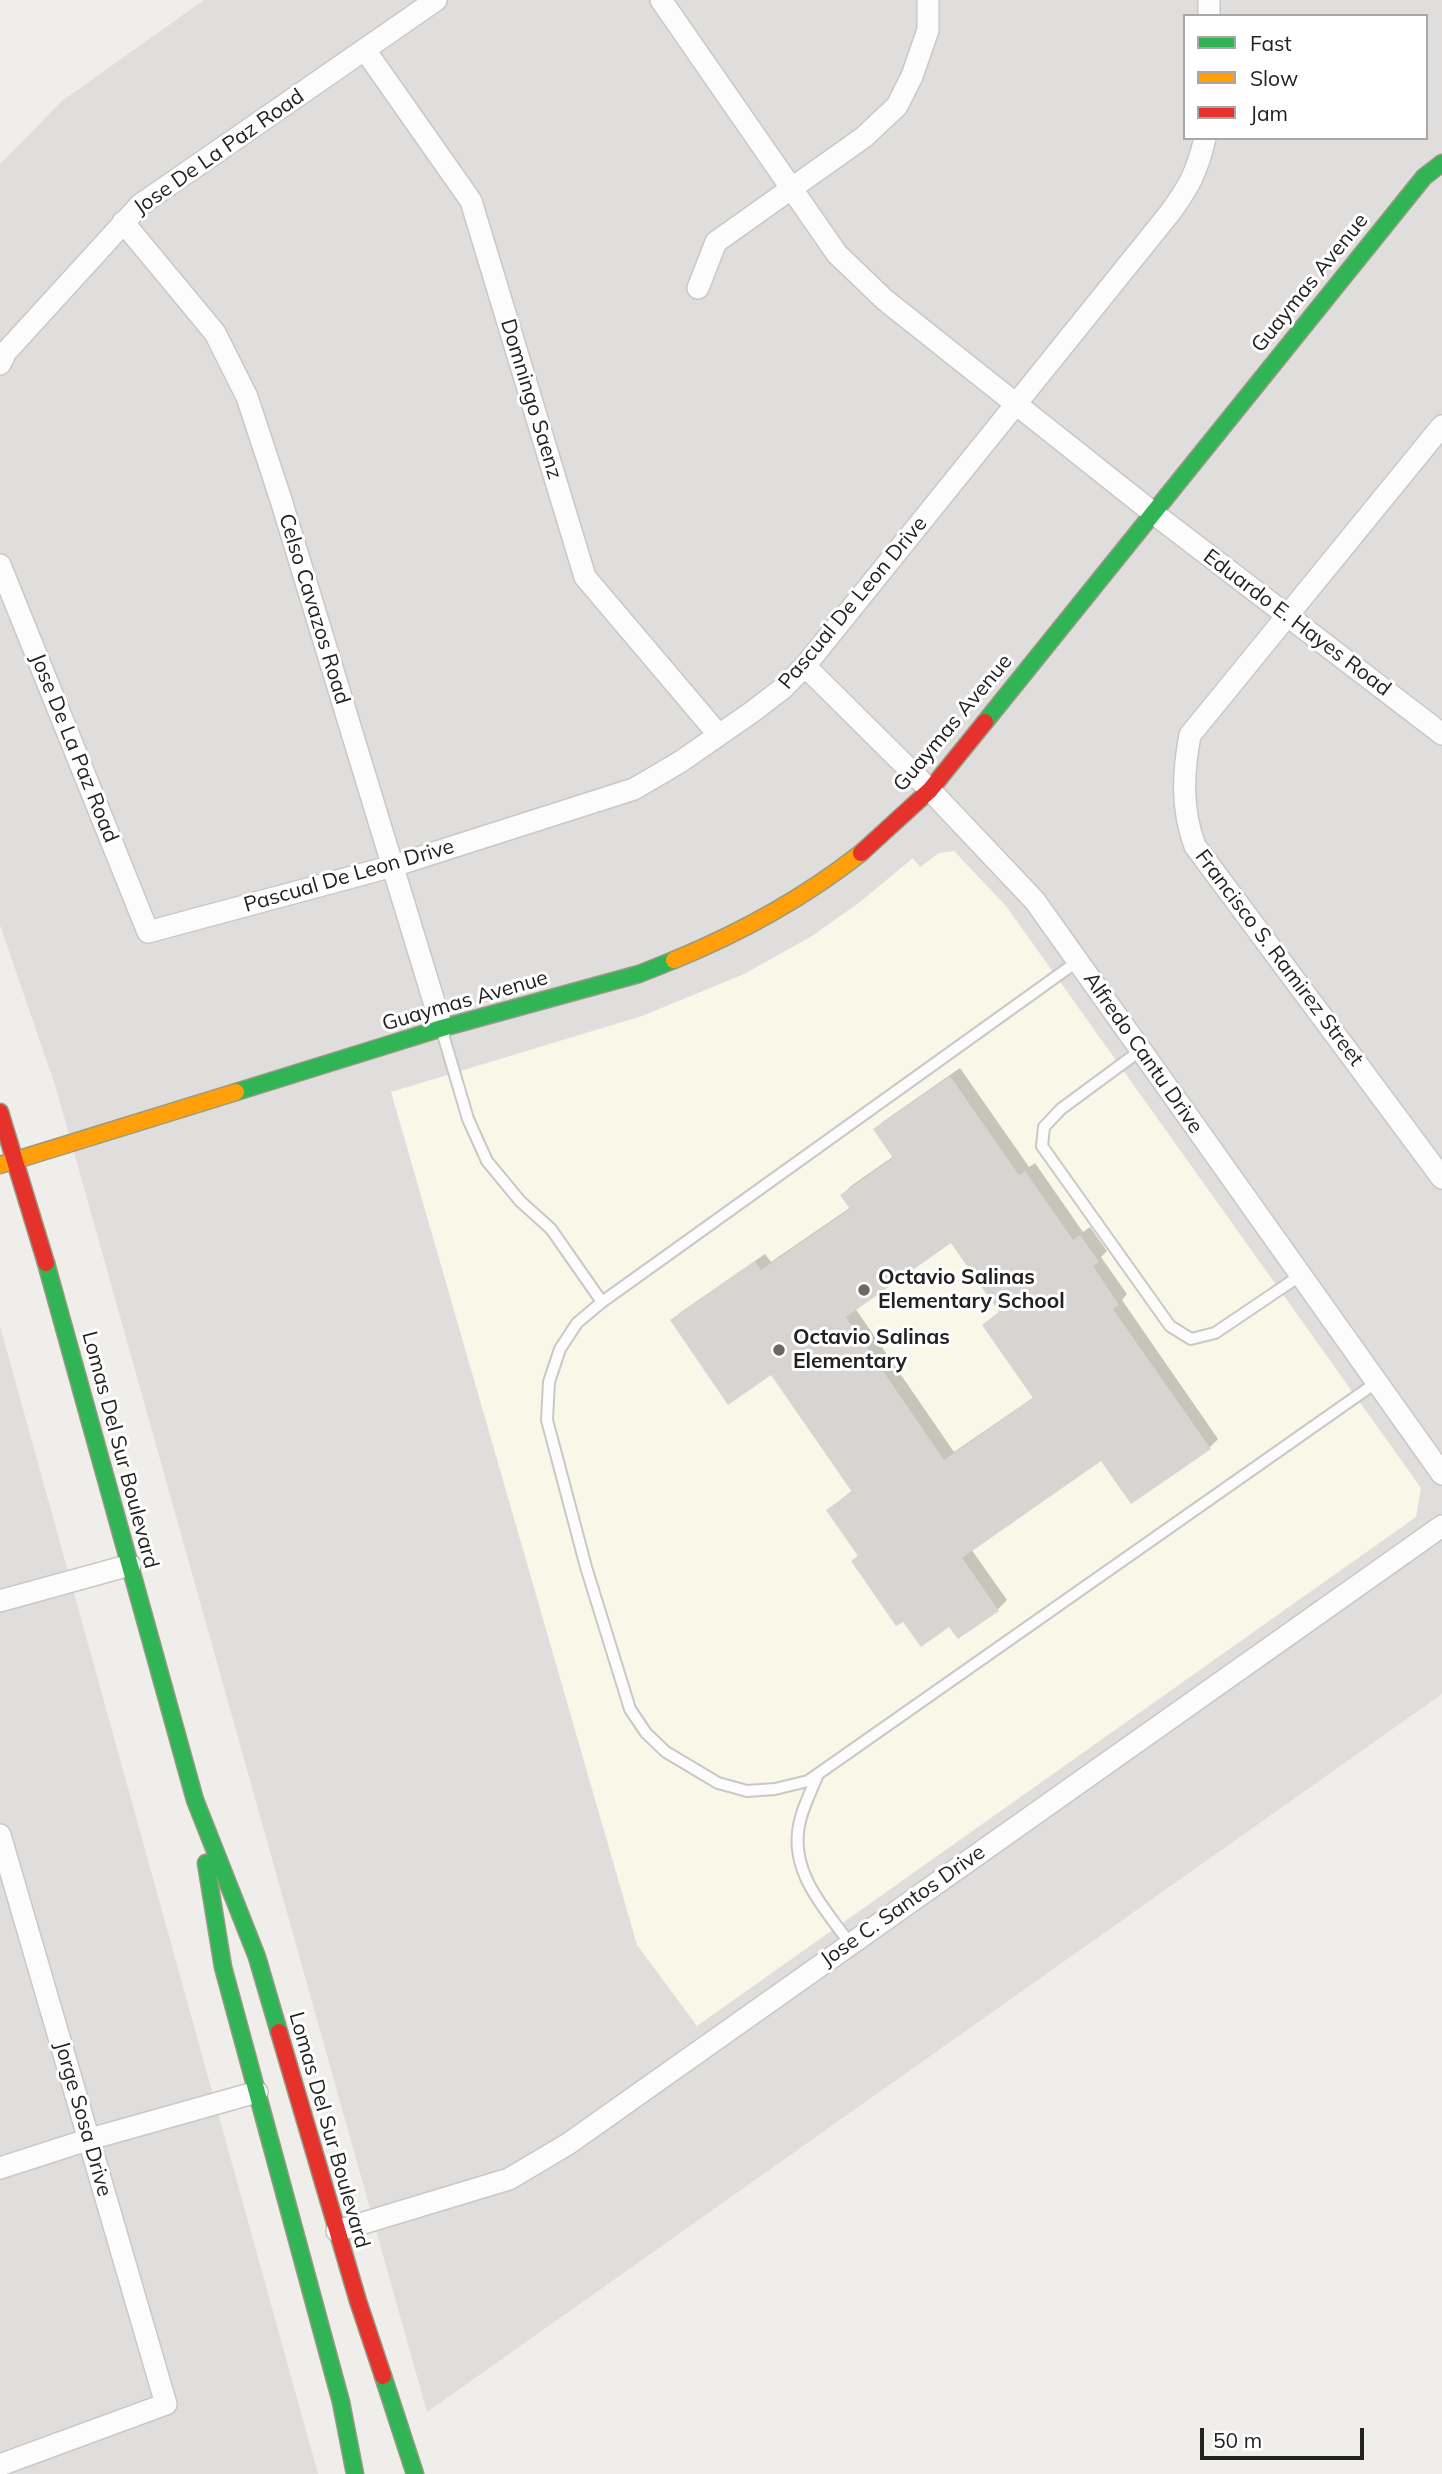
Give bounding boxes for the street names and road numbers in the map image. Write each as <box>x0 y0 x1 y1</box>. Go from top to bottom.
street label: Jose De La Paz Road <box>129 84 309 220</box>
street label: Guaymas Avenue <box>1246 209 1374 357</box>
street label: Domningo Saenz <box>495 316 567 482</box>
street label: Celso Cavazos Road <box>273 511 355 707</box>
street label: Pascual De Leon Drive <box>773 512 933 694</box>
street label: Eduardo E. Hayes Road <box>1198 544 1396 702</box>
street label: Guaymas Avenue <box>888 649 1018 797</box>
street label: Jose De La Paz Road <box>24 650 124 846</box>
street label: Pascual De Leon Drive <box>241 834 457 918</box>
street label: Francisco S. Ramirez Street <box>1189 845 1369 1071</box>
street label: Guaymas Avenue <box>379 965 551 1037</box>
street label: Alfredo Cantu Drive <box>1078 967 1208 1139</box>
street label: Lomas Del Sur Boulevard <box>76 1329 164 1571</box>
street label: Jose C. Santos Drive <box>816 1840 990 1972</box>
street label: Lomas Del Sur Boulevard <box>283 2009 375 2251</box>
street label: Jorge Sosa Drive <box>49 2039 117 2199</box>

